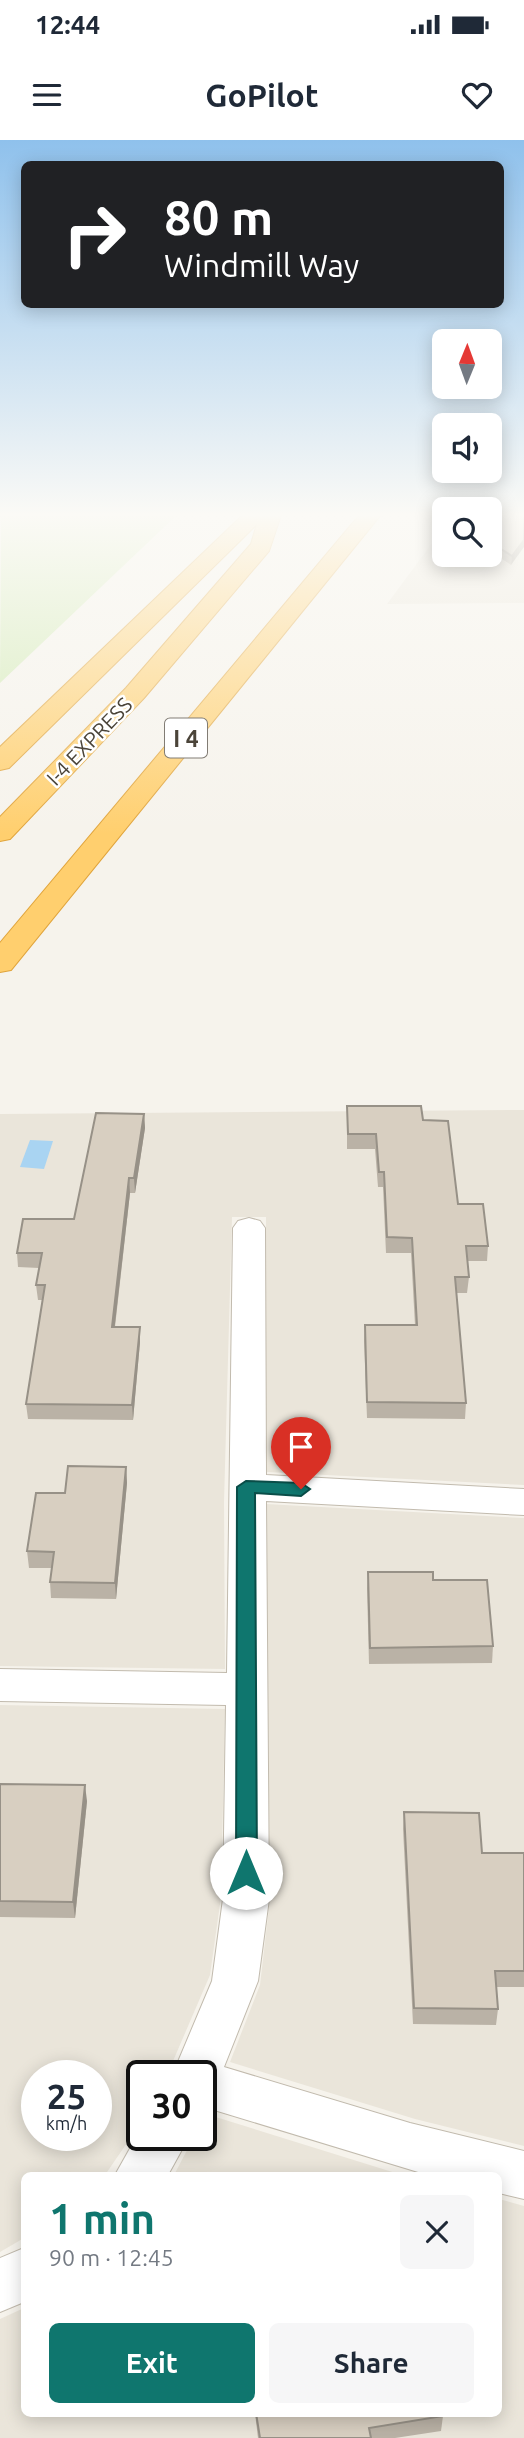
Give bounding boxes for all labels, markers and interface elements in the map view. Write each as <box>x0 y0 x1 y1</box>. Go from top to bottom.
text: 12:44 <box>35 10 100 39</box>
icon: menu <box>28 76 66 114</box>
icon: heart <box>458 76 496 114</box>
text: GoPilot <box>205 77 319 113</box>
icon: right <box>49 189 140 280</box>
text: 80 m <box>164 189 273 244</box>
text: Windmill Way <box>164 247 359 283</box>
north arrow <box>432 329 502 399</box>
map controls <box>432 329 502 567</box>
button: sound <box>432 413 502 483</box>
button: search <box>432 497 502 567</box>
street label: I-4 EXPRESS <box>41 692 137 790</box>
road number: I 4 <box>165 718 207 758</box>
pin <box>271 1417 331 1489</box>
icon: arrive <box>282 1428 320 1466</box>
position arrow <box>209 1836 283 1910</box>
speed limit sign: 30 <box>126 2060 217 2151</box>
text: 25 <box>47 2076 86 2116</box>
text: km/h <box>46 2113 87 2133</box>
text: 1 min <box>49 2195 155 2242</box>
button: close <box>400 2195 474 2269</box>
text: 90 m · 12:45 <box>49 2245 174 2270</box>
button: Exit <box>49 2323 255 2403</box>
button: Share <box>269 2323 474 2403</box>

